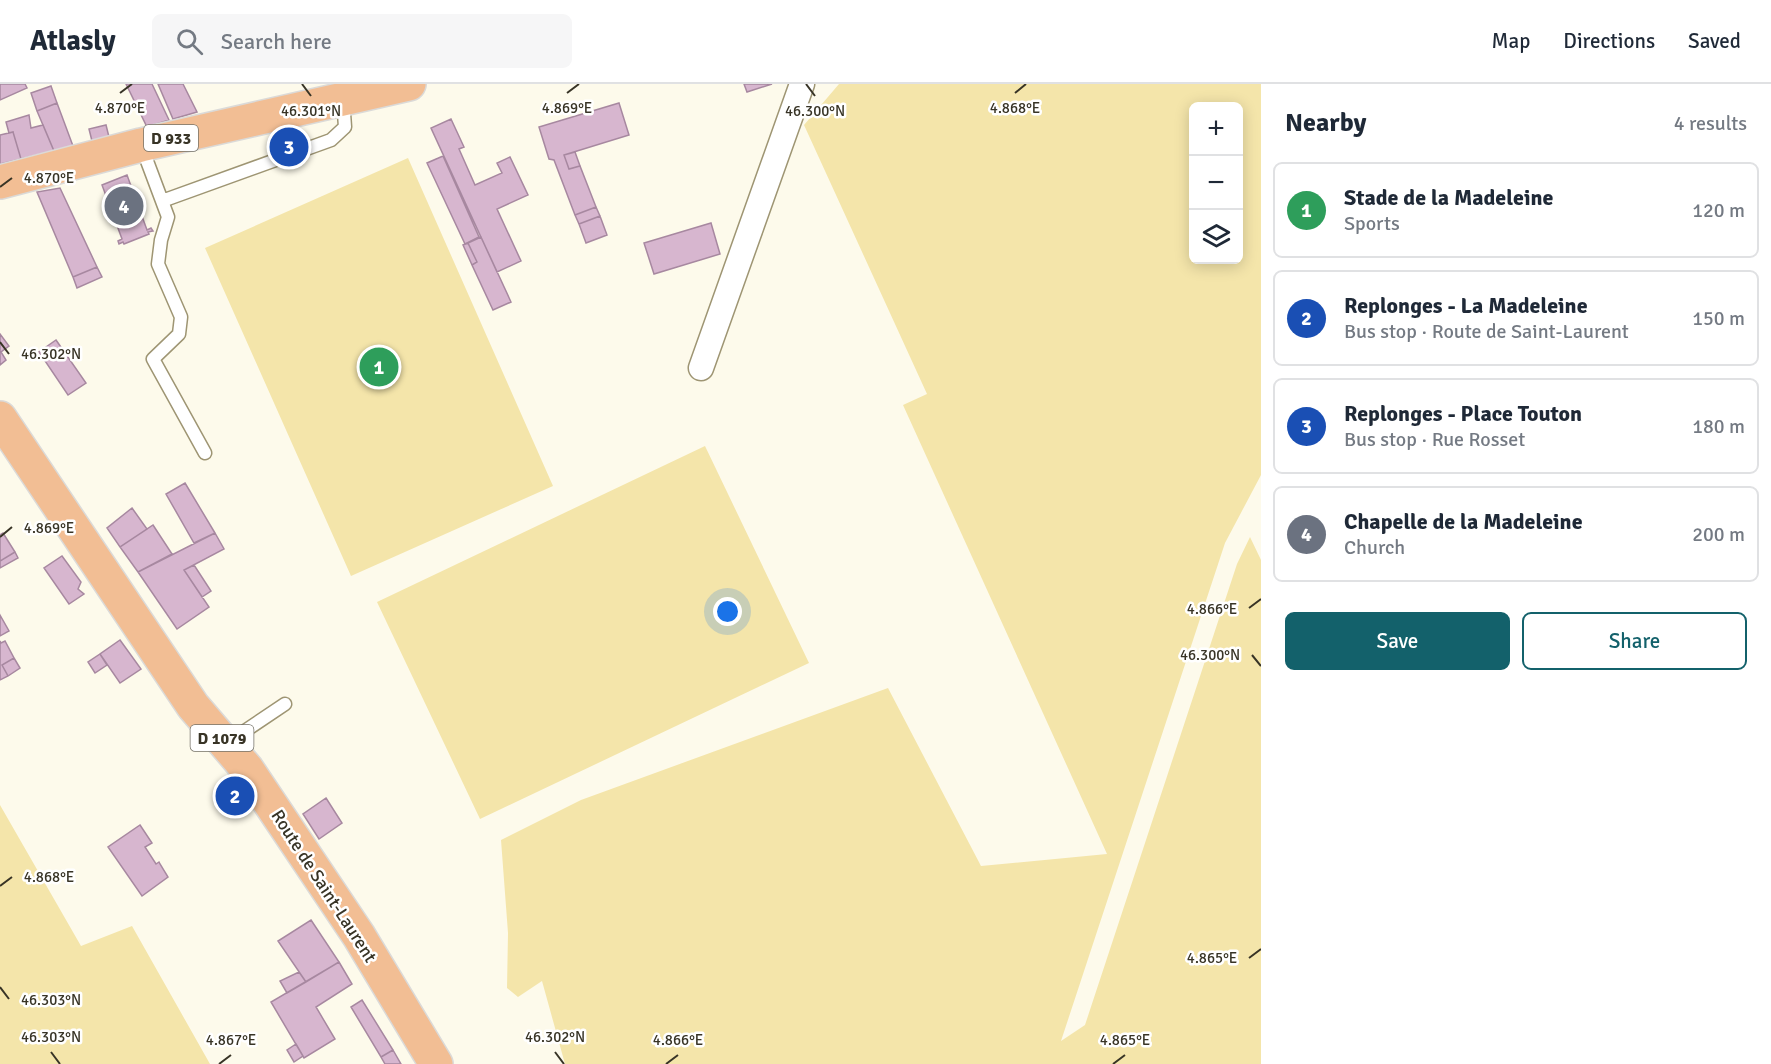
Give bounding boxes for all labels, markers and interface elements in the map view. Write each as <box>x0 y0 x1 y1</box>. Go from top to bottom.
search box <box>152 14 572 68</box>
text: Atlasly <box>30 24 116 58</box>
icon: search <box>173 25 206 58</box>
text: Search here <box>221 28 332 55</box>
text: Map <box>1492 28 1530 54</box>
text: Directions <box>1563 28 1655 54</box>
text: Saved <box>1688 28 1741 54</box>
text: 4.870°E <box>95 99 145 117</box>
text: 4.869°E <box>542 99 592 117</box>
text: 4.868°E <box>990 99 1040 117</box>
text: 46.301°N <box>281 102 341 120</box>
text: 46.300°N <box>785 102 845 120</box>
map controls <box>1189 102 1243 264</box>
button: + <box>1189 102 1243 156</box>
text: Nearby <box>1285 107 1366 139</box>
text: 4 results <box>1674 111 1747 136</box>
pin: 3 <box>270 124 308 170</box>
road number: D 933 <box>144 125 198 151</box>
button: − <box>1189 156 1243 210</box>
text: 4.870°E <box>24 169 74 187</box>
pin: 4 <box>104 184 144 228</box>
text: Stade de la Madeleine <box>1344 184 1553 211</box>
text: 1 <box>1301 198 1312 223</box>
text: 120 m <box>1692 198 1745 223</box>
button: layers <box>1189 210 1243 264</box>
text: Sports <box>1344 211 1400 236</box>
text: Replonges - La Madeleine <box>1344 292 1588 319</box>
text: 2 <box>1301 306 1312 331</box>
text: 150 m <box>1692 306 1745 331</box>
text: Bus stop · Route de Saint-Laurent <box>1344 319 1629 344</box>
pin: 1 <box>360 344 398 390</box>
text: 46.302°N <box>21 345 81 363</box>
text: Replonges - Place Touton <box>1344 400 1582 427</box>
text: 3 <box>1301 414 1312 439</box>
text: 180 m <box>1692 414 1745 439</box>
text: Bus stop · Rue Rosset <box>1344 427 1525 452</box>
text: Chapelle de la Madeleine <box>1344 508 1583 535</box>
text: 4.869°E <box>24 519 74 537</box>
text: 4 <box>1301 522 1312 547</box>
text: 200 m <box>1692 522 1745 547</box>
text: Church <box>1344 535 1405 560</box>
your location <box>713 597 742 626</box>
text: 4.866°E <box>1187 600 1237 618</box>
button: Save <box>1285 612 1510 670</box>
button: Share <box>1522 612 1747 670</box>
text: 46.300°N <box>1180 646 1240 664</box>
road number: D 1079 <box>190 725 254 751</box>
pin: 2 <box>216 774 254 818</box>
street label: Route de Saint-Laurent <box>266 806 382 966</box>
text: 4.868°E <box>24 868 74 886</box>
text: 4.865°E <box>1187 949 1237 967</box>
text: 46.303°N <box>21 991 81 1009</box>
text: 46.303°N <box>21 1028 81 1046</box>
text: 46.302°N <box>525 1028 585 1046</box>
text: 4.867°E <box>206 1031 256 1049</box>
text: 4.866°E <box>653 1031 703 1049</box>
text: 4.865°E <box>1100 1031 1150 1049</box>

